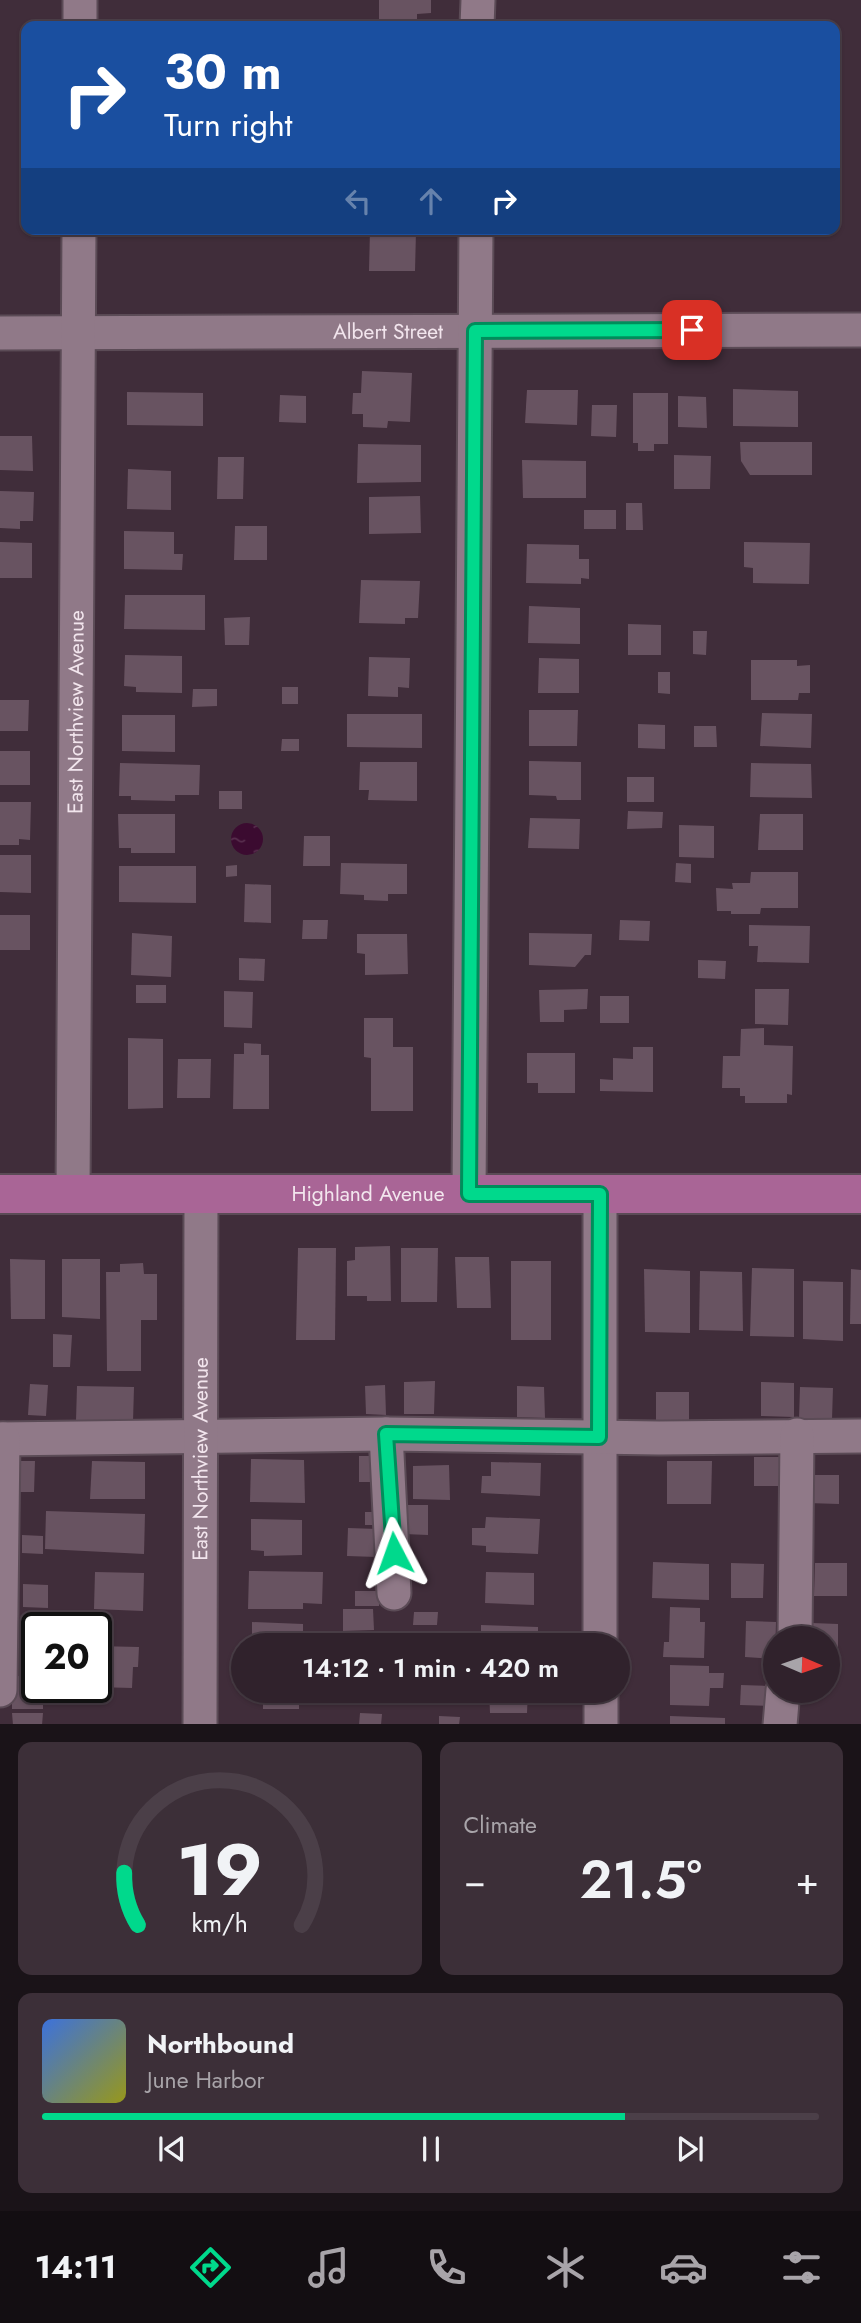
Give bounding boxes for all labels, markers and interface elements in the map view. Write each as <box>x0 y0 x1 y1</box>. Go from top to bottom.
text: 30 m <box>164 37 282 107</box>
icon: right <box>49 49 140 140</box>
text: Turn right <box>164 102 293 148</box>
icon: left <box>339 182 377 220</box>
icon: ahead <box>412 182 450 220</box>
icon: right <box>485 182 523 220</box>
pin <box>662 300 722 360</box>
icon: arrive <box>673 311 711 349</box>
street label: Albert Street <box>333 316 443 347</box>
street label: East Northview Avenue <box>60 610 92 814</box>
street label: Highland Avenue <box>291 1179 445 1209</box>
street label: East Northview Avenue <box>185 1357 216 1561</box>
position arrow <box>357 1516 431 1590</box>
speed limit sign: 20 <box>21 1612 112 1703</box>
north arrow <box>763 1626 840 1703</box>
map controls <box>763 1626 840 1703</box>
text: 14:12 · 1 min · 420 m <box>302 1649 559 1687</box>
text: Climate <box>464 1808 537 1842</box>
text: 19 <box>177 1817 263 1922</box>
text: 21.5° <box>580 1842 702 1918</box>
text: − <box>464 1853 486 1908</box>
text: + <box>796 1853 819 1908</box>
text: km/h <box>191 1904 248 1940</box>
text: Northbound <box>147 2025 294 2063</box>
text: June Harbor <box>147 2063 264 2097</box>
icon: previous <box>153 2130 191 2168</box>
icon: pause <box>412 2130 450 2168</box>
icon: next <box>671 2130 709 2168</box>
icon: directions <box>186 2243 235 2292</box>
icon: music <box>304 2243 353 2292</box>
icon: phone <box>422 2243 471 2292</box>
icon: climate <box>541 2243 590 2292</box>
icon: car <box>659 2243 708 2292</box>
icon: filters <box>777 2243 826 2292</box>
text: 14:11 <box>35 2244 116 2290</box>

